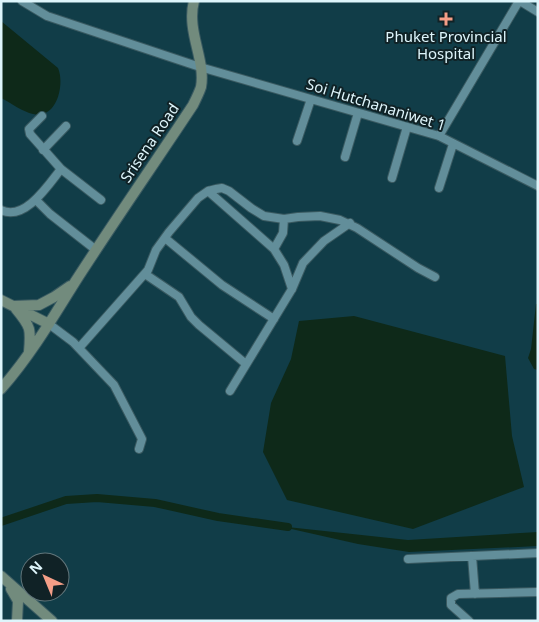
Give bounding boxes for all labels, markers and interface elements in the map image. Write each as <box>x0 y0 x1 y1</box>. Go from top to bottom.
marker: Phuket Provincial Hospital <box>439 12 453 26</box>
place label: Phuket Provincial Hospital <box>385 26 507 63</box>
street label: Soi Hutchananiwet 1 <box>304 73 448 135</box>
street label: Srisena Road <box>115 99 183 186</box>
north arrow <box>20 552 70 602</box>
text: N <box>25 556 46 578</box>

